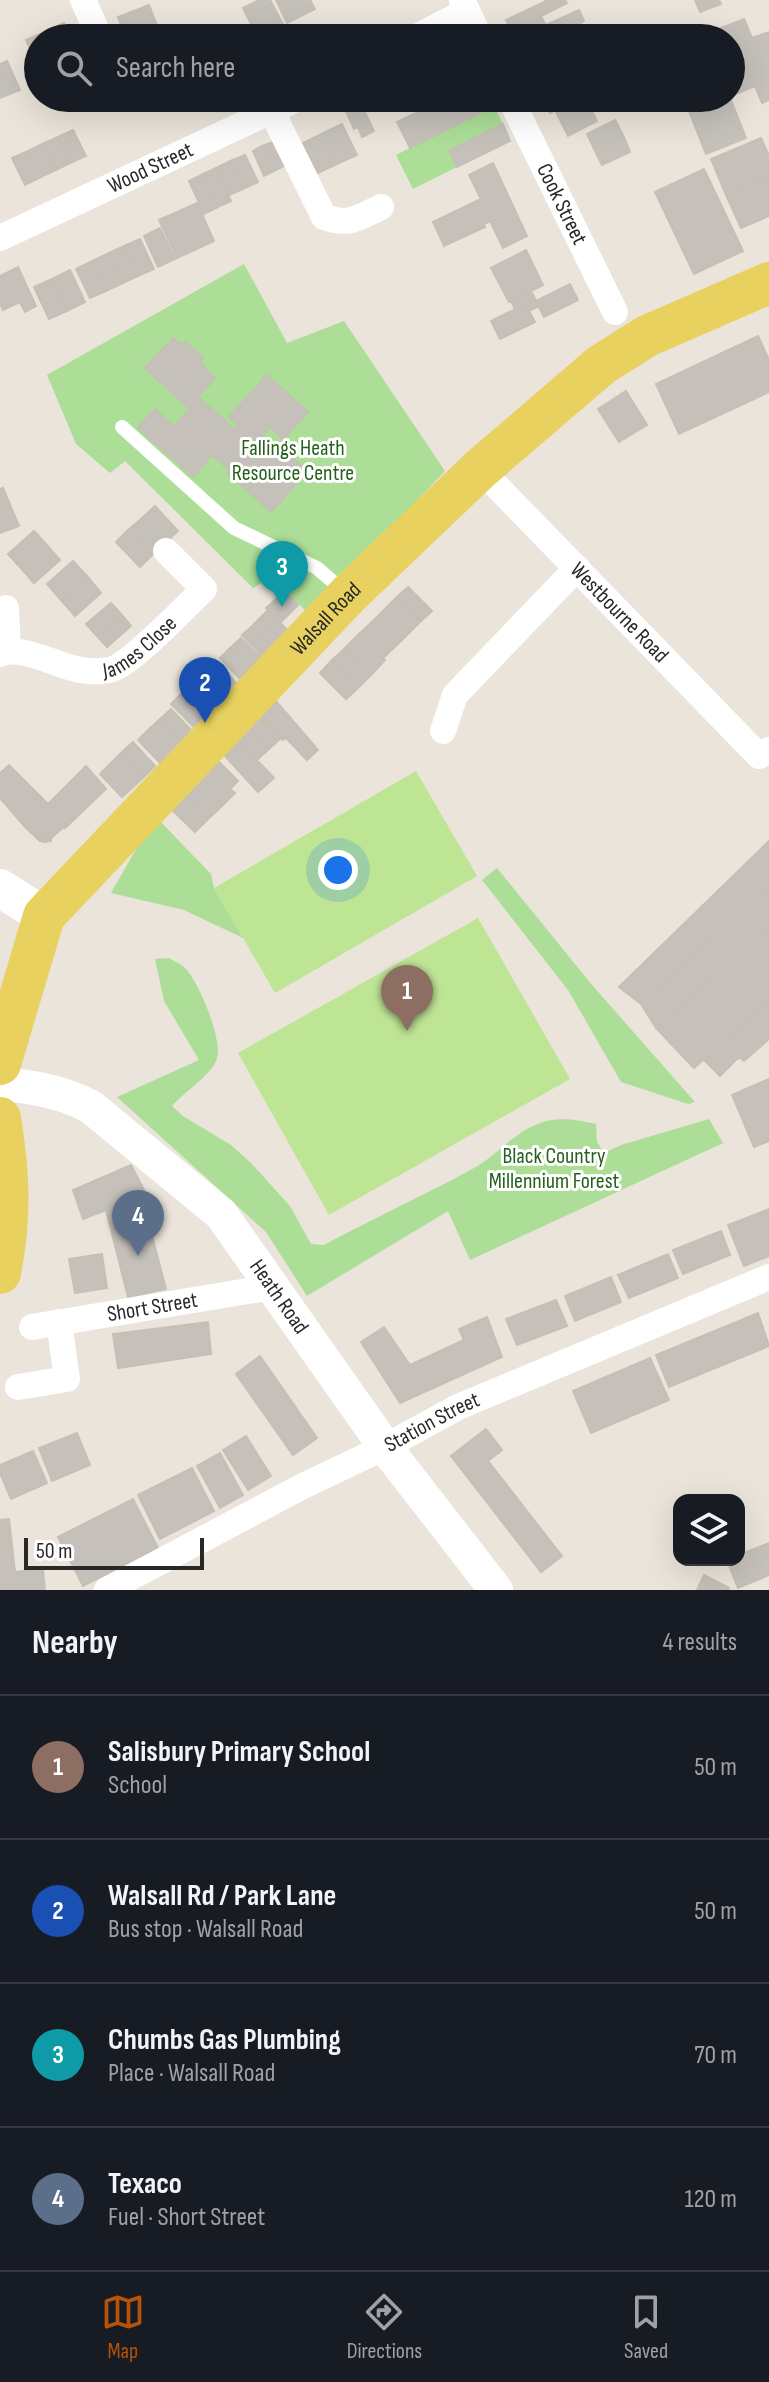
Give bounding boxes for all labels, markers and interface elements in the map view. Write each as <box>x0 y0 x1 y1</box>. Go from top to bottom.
search box <box>24 24 745 112</box>
icon: search <box>52 46 96 90</box>
text: Search here <box>116 50 235 86</box>
street label: Wood Street <box>103 136 198 199</box>
street label: Cook Street <box>531 159 593 249</box>
park label: Fallings Heath Resource Centre <box>232 435 354 487</box>
pin: 3 <box>256 541 308 607</box>
street label: Westbourne Road <box>565 556 674 668</box>
street label: Walsall Road <box>285 576 367 661</box>
street label: James Close <box>100 610 182 685</box>
pin: 2 <box>179 657 231 723</box>
your location <box>318 850 358 890</box>
pin: 1 <box>381 965 433 1031</box>
park label: Black Country Millennium Forest <box>489 1143 620 1195</box>
pin: 4 <box>112 1190 164 1256</box>
street label: Heath Road <box>244 1254 315 1339</box>
street label: Short Street <box>105 1286 200 1328</box>
street label: Station Street <box>380 1386 484 1458</box>
map controls <box>673 1494 745 1566</box>
button: layers <box>673 1494 745 1566</box>
scale bar <box>24 1534 204 1570</box>
text: 50 m <box>36 1538 72 1565</box>
text: Nearby <box>32 1622 118 1663</box>
text: 4 results <box>662 1627 737 1658</box>
text: Salisbury Primary School <box>108 1734 370 1770</box>
text: 1 <box>53 1752 63 1783</box>
text: 50 m <box>694 1752 737 1783</box>
text: School <box>108 1770 167 1801</box>
text: Walsall Rd / Park Lane <box>108 1878 336 1914</box>
text: 2 <box>52 1896 64 1927</box>
text: 50 m <box>694 1896 737 1927</box>
text: Bus stop · Walsall Road <box>108 1914 303 1945</box>
text: Chumbs Gas Plumbing <box>108 2022 341 2058</box>
text: 3 <box>52 2040 64 2071</box>
text: 70 m <box>694 2040 737 2071</box>
text: Place · Walsall Road <box>108 2058 275 2089</box>
text: Texaco <box>108 2166 182 2202</box>
text: 4 <box>52 2184 64 2215</box>
text: 120 m <box>684 2184 737 2215</box>
text: Fuel · Short Street <box>108 2202 265 2233</box>
tab: Map <box>101 2290 145 2365</box>
tab: Directions <box>347 2290 422 2365</box>
tab: Saved <box>624 2290 668 2365</box>

